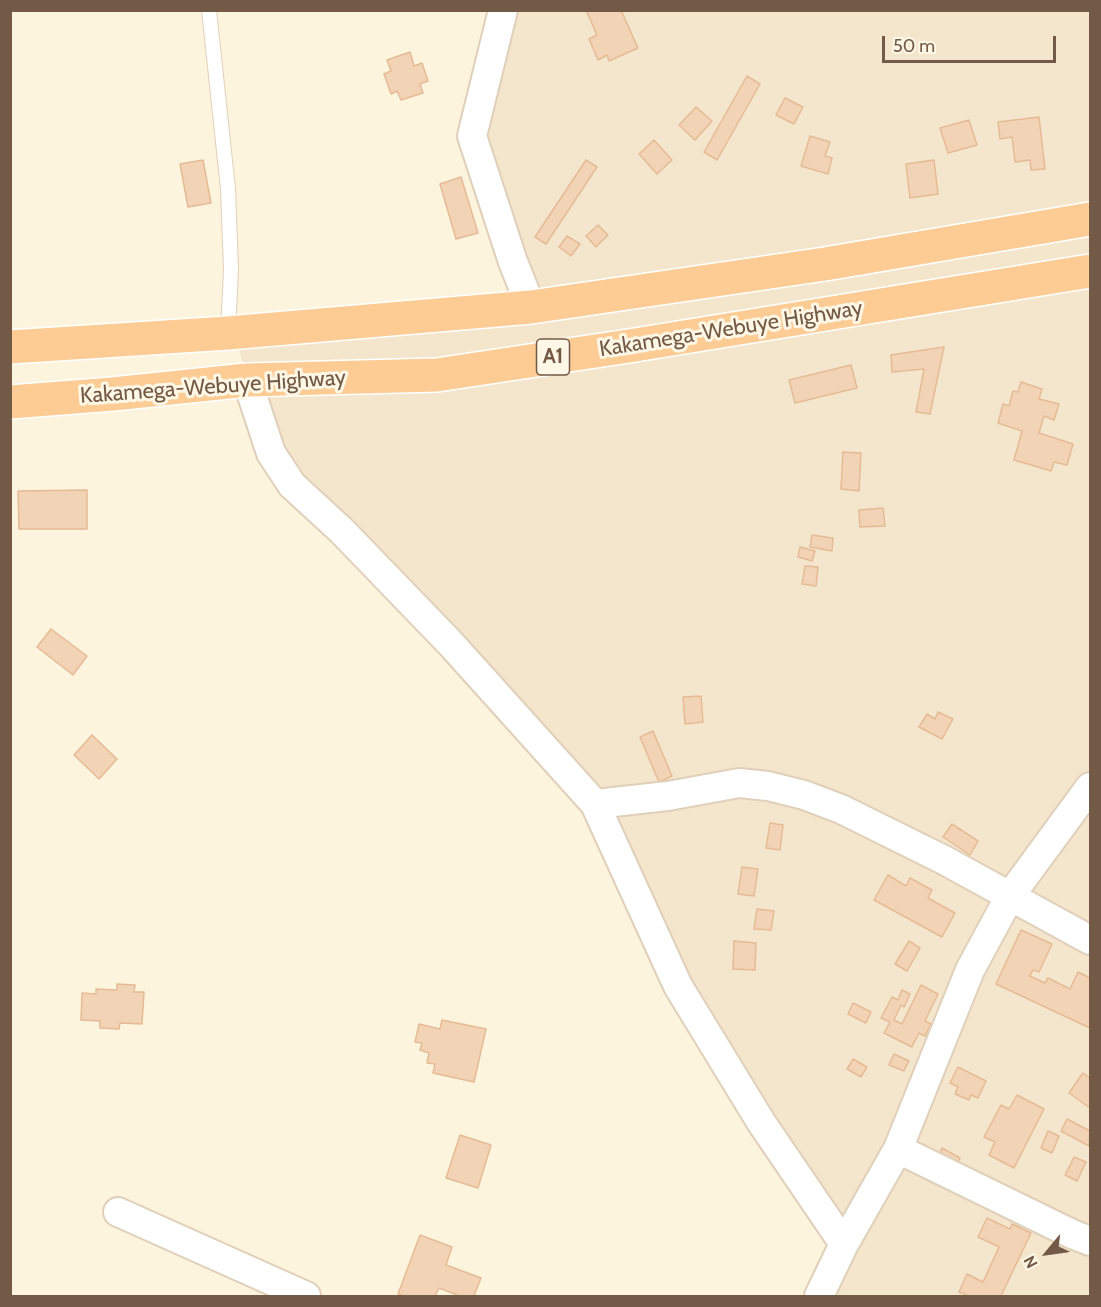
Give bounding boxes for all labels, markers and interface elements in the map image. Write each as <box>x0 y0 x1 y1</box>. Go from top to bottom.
scale bar <box>885 24 1059 62</box>
text: 50 m <box>893 35 935 57</box>
street label: Kakamega-Webuye Highway <box>597 295 865 363</box>
road number: A1 <box>536 339 570 375</box>
street label: Kakamega-Webuye Highway <box>79 365 347 409</box>
north arrow <box>1017 1223 1077 1283</box>
text: N <box>1020 1252 1042 1272</box>

